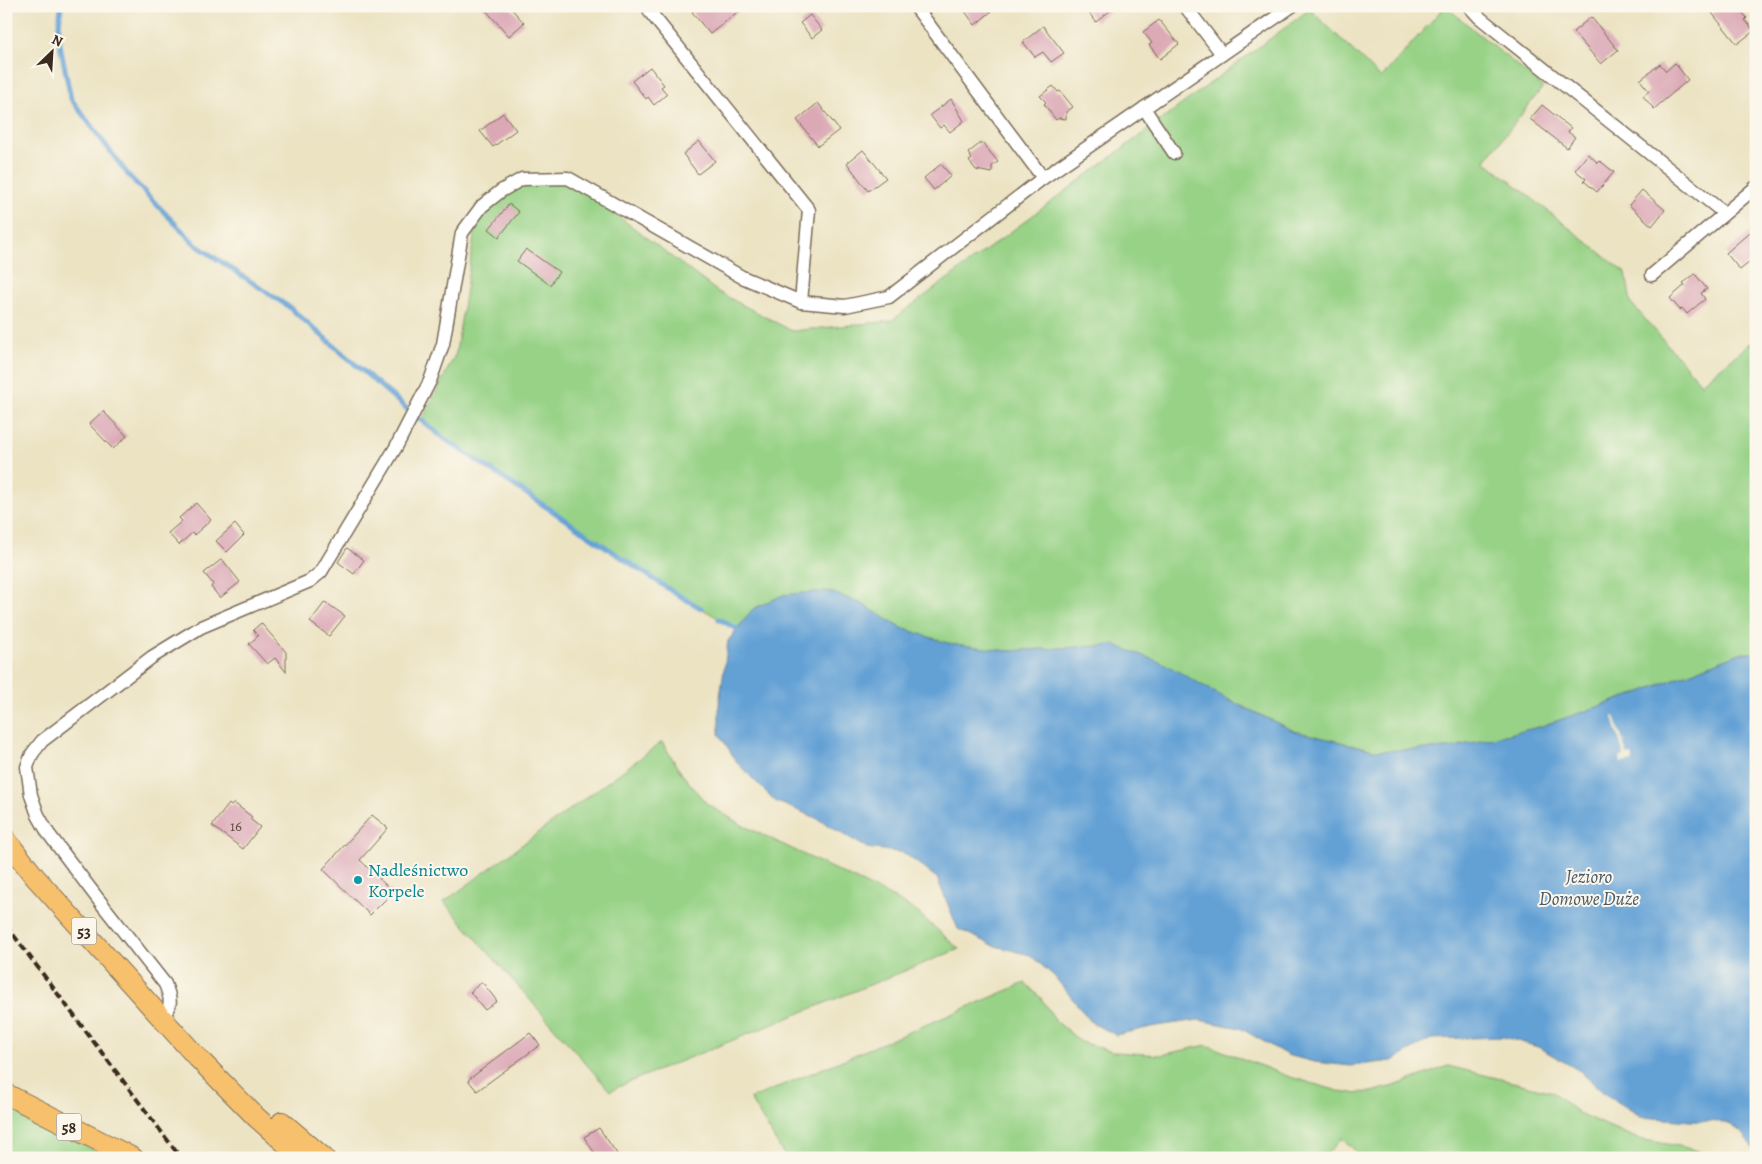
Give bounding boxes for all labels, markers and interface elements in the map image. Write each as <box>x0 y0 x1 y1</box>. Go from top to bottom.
north arrow <box>28 28 78 78</box>
text: N <box>49 30 66 51</box>
house number: 16 <box>230 816 242 836</box>
place label: Nadleśnictwo Korpele <box>368 858 468 903</box>
water label: Jezioro Domowe Duże <box>1539 864 1639 912</box>
marker: Nadleśnictwo Korpele <box>352 874 364 886</box>
road number: 53 <box>72 918 96 944</box>
road number: 58 <box>56 1114 82 1140</box>

